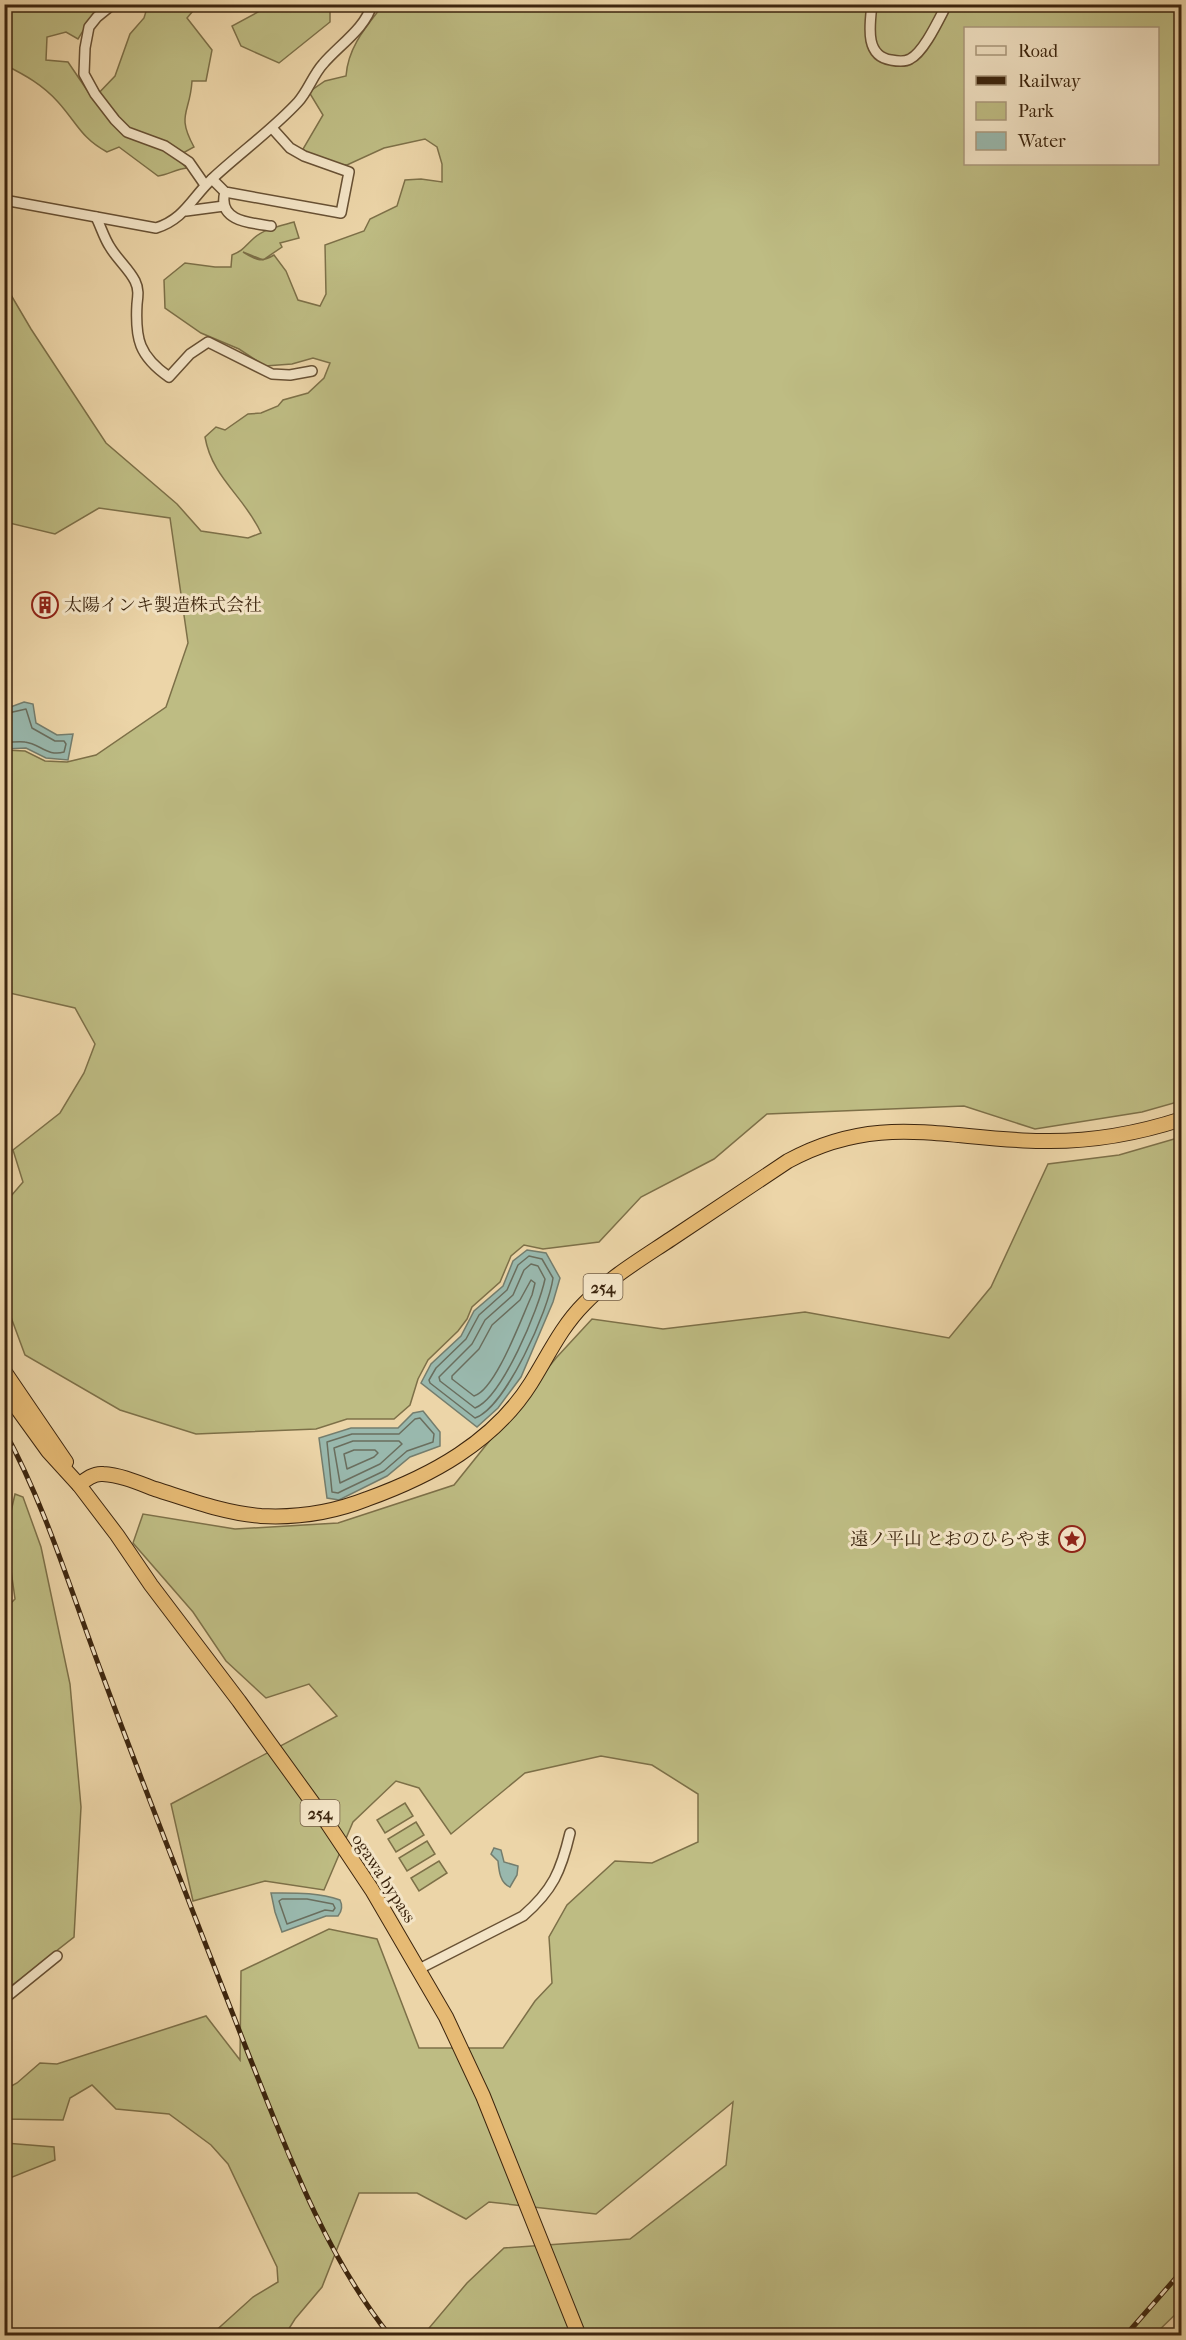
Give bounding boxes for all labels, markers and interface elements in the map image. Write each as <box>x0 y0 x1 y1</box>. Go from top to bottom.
legend <box>964 27 1159 165</box>
text: Road <box>1018 41 1058 62</box>
text: Railway <box>1018 71 1082 92</box>
text: Park <box>1018 101 1055 122</box>
text: Water <box>1017 131 1066 152</box>
building icon: 太陽インキ製造株式会社 <box>30 590 60 620</box>
place label: 太陽インキ製造株式会社 <box>64 595 262 616</box>
road number: 254 <box>584 1274 622 1300</box>
place icon: 遠ノ平山 とおのひらやま <box>1057 1524 1087 1554</box>
place label: 遠ノ平山 とおのひらやま <box>850 1529 1052 1550</box>
road number: 254 <box>300 1800 340 1826</box>
street label: ogawa bypass <box>347 1830 420 1927</box>

